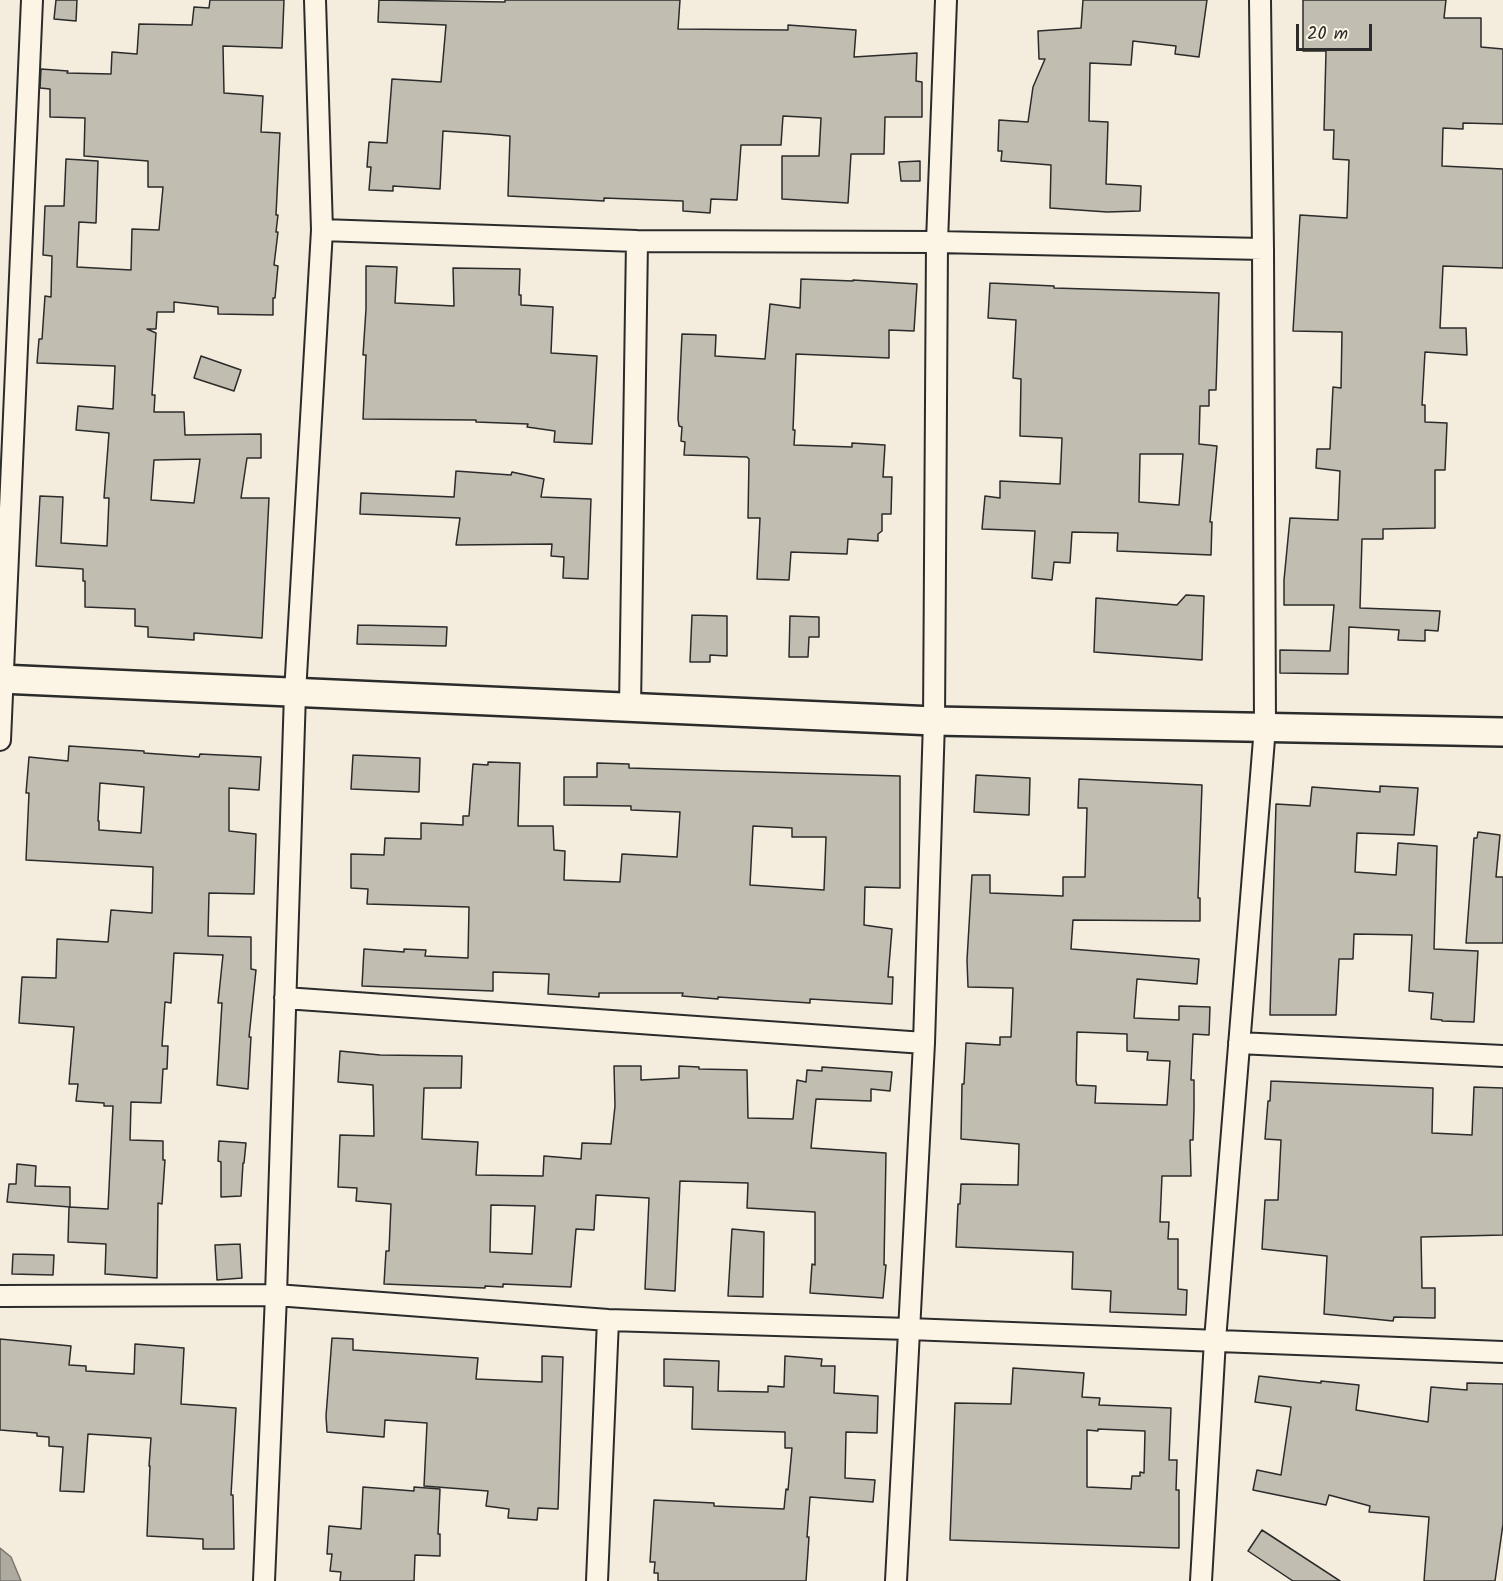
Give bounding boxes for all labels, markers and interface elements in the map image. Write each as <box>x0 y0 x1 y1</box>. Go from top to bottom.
scale bar <box>1299 12 1376 50</box>
text: 20 m <box>1307 20 1348 49</box>

